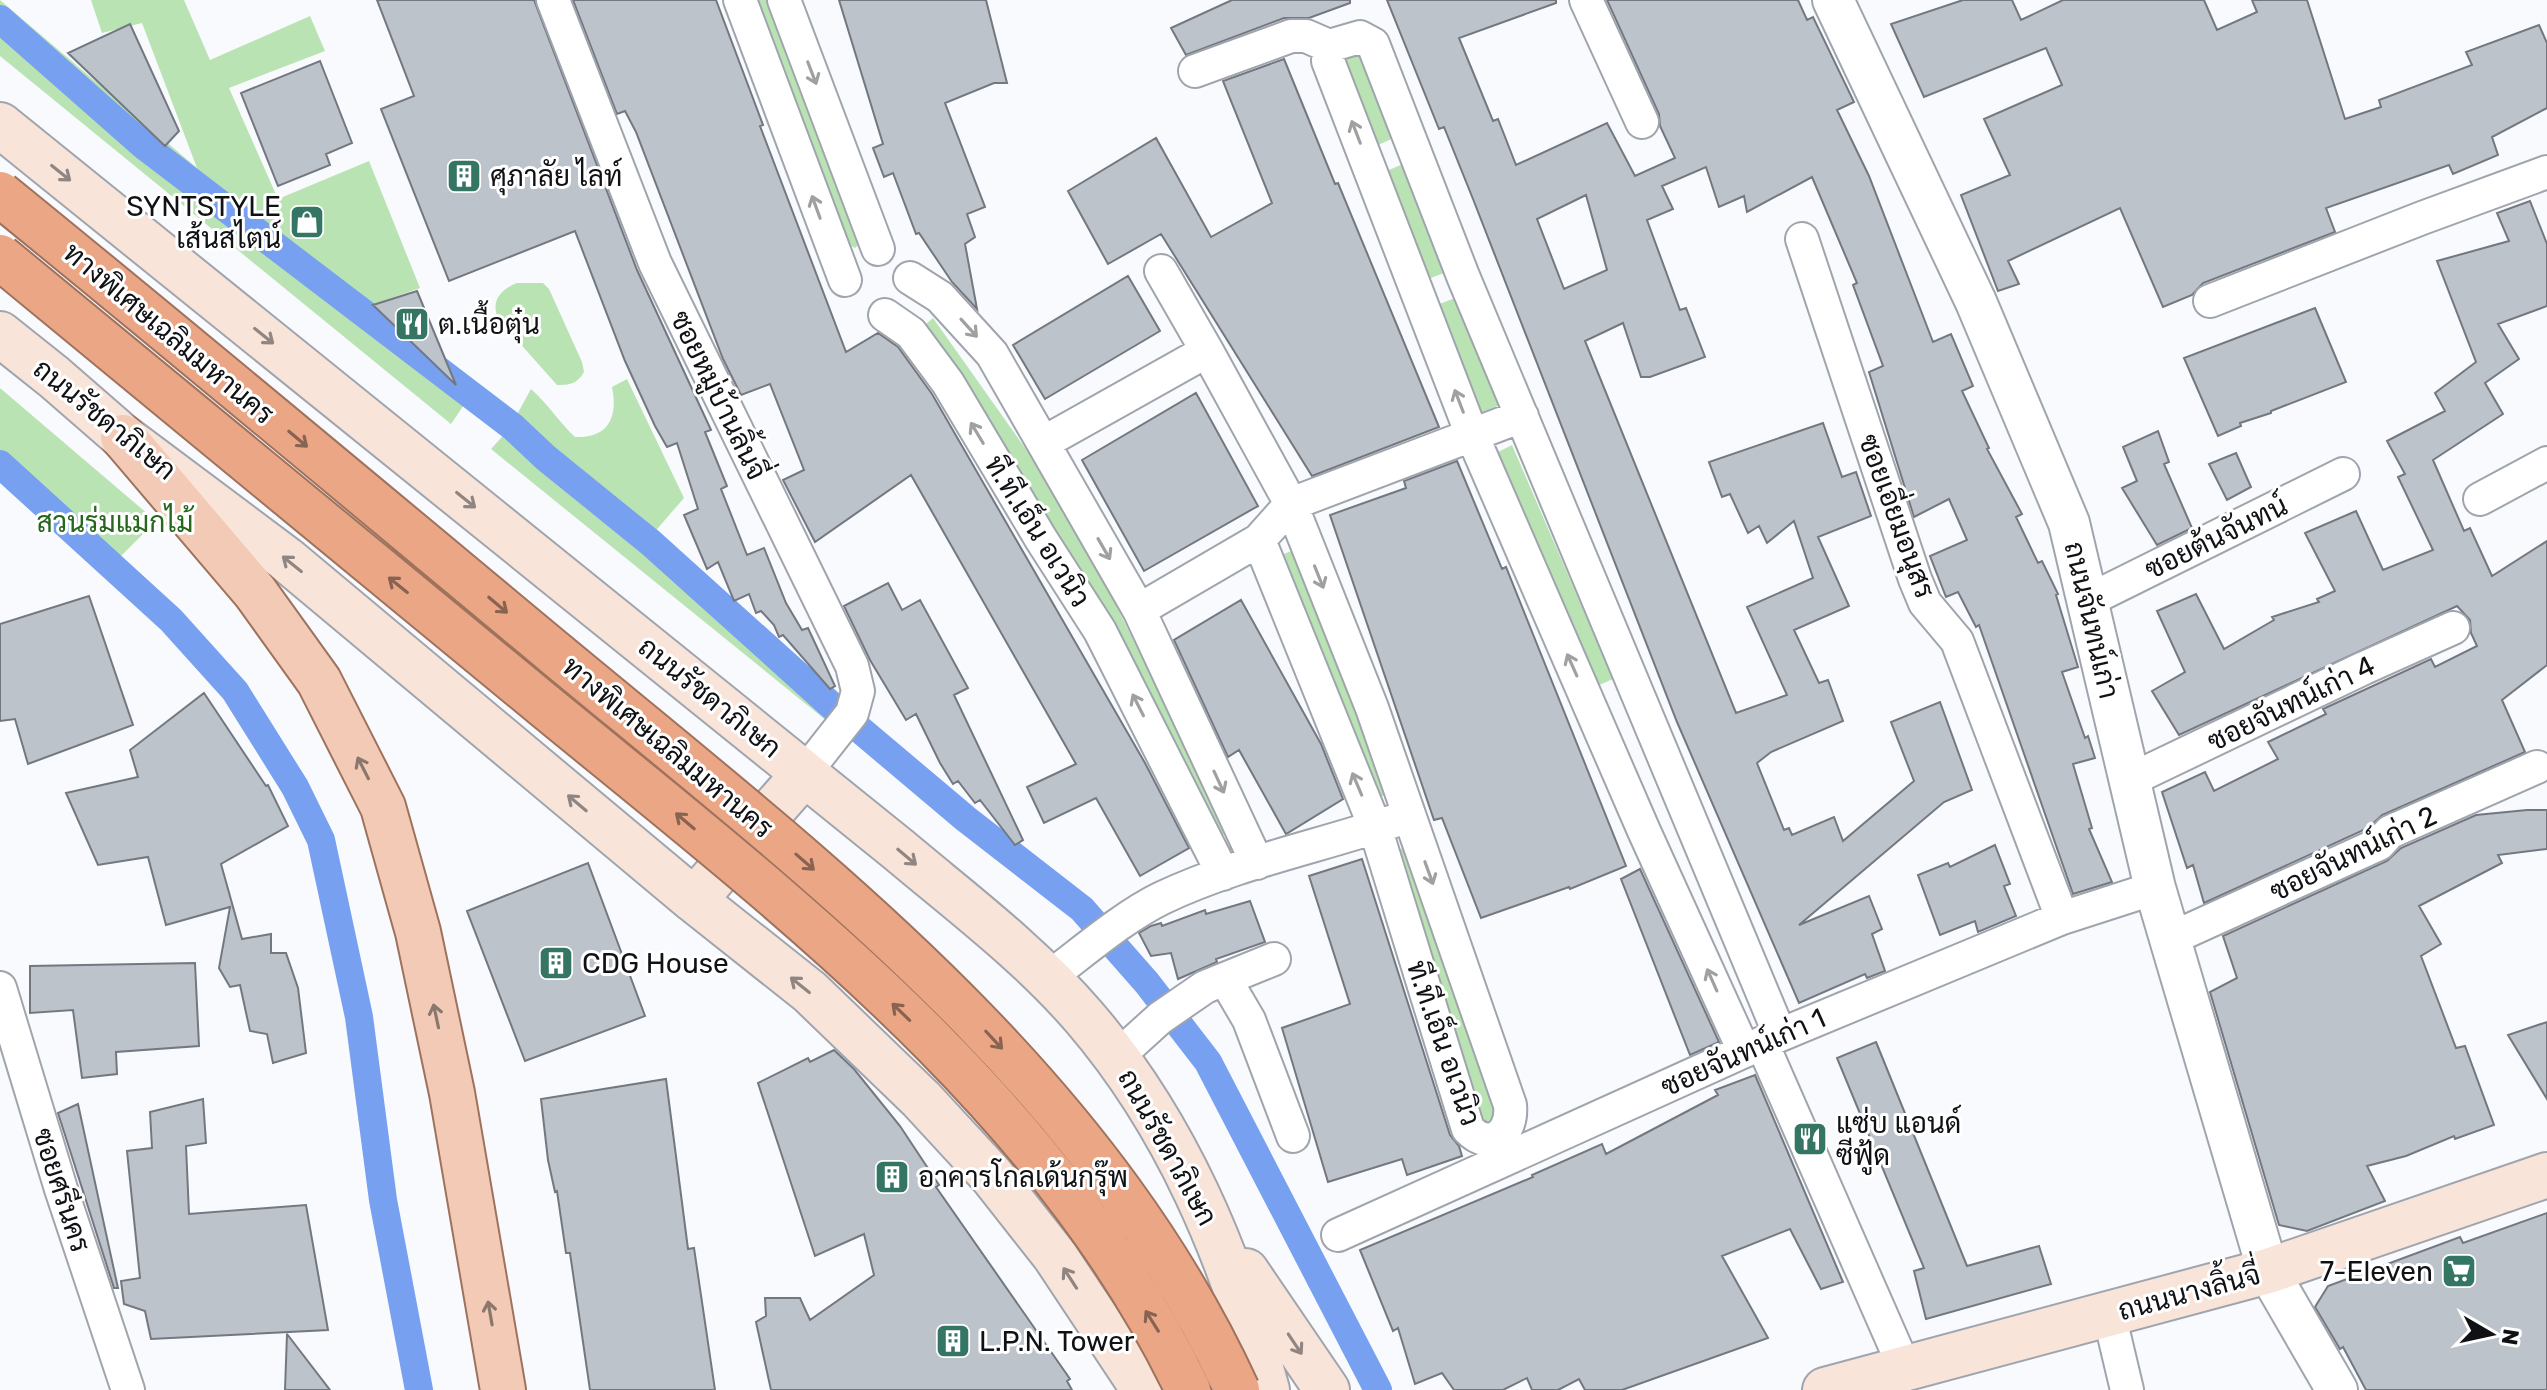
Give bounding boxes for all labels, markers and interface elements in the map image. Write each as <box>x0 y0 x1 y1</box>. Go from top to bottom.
one-way arrow <box>805 60 820 85</box>
one-way arrow <box>1348 120 1362 145</box>
building icon: ศุภาลัย ไลท์ <box>445 157 483 195</box>
place label: ศุภาลัย ไลท์ <box>490 157 622 196</box>
one-way arrow <box>50 165 71 182</box>
place label: SYNTSTYLE เส้นสไตน์ <box>126 190 281 255</box>
one-way arrow <box>808 195 823 220</box>
shop icon: SYNTSTYLE เส้นสไตน์ <box>288 203 326 241</box>
street label: ทางพิเศษเฉลิมมหานคร <box>57 236 281 431</box>
place label: ต.เนื้อตุ๋น <box>438 300 540 344</box>
street label: ซอยหมู่บ้านลิ้นจี่ <box>661 302 781 486</box>
restaurant icon: ต.เนื้อตุ๋น <box>393 305 431 343</box>
one-way arrow <box>960 317 978 337</box>
one-way arrow <box>253 327 273 345</box>
street label: ถนนรัชดาภิเษก <box>27 350 184 487</box>
one-way arrow <box>1451 389 1465 414</box>
one-way arrow <box>969 422 985 445</box>
street label: ซอยเอี่ยมอนุสร <box>1849 427 1949 604</box>
one-way arrow <box>287 430 308 448</box>
street label: ที.ที.เอ็น อเวนิว <box>978 447 1101 613</box>
street label: ซอยต้นจันทน์ <box>2138 486 2293 586</box>
one-way arrow <box>455 491 476 508</box>
park label: สวนร่มแมกไม้ <box>37 503 194 539</box>
one-way arrow <box>1096 537 1112 560</box>
street label: ถนนจันทน์เก่า <box>2057 538 2129 702</box>
one-way arrow <box>282 555 302 573</box>
one-way arrow <box>1313 564 1328 589</box>
one-way arrow <box>388 576 409 594</box>
one-way arrow <box>487 596 508 614</box>
street label: ถนนรัชดาภิเษก <box>632 628 789 765</box>
street label: ซอยจันทน์เก่า 4 <box>2201 646 2380 758</box>
street label: ทางพิเศษเฉลิมมหานคร <box>556 650 780 845</box>
one-way arrow <box>1564 654 1579 678</box>
one-way arrow <box>1129 693 1145 717</box>
one-way arrow <box>355 756 370 780</box>
one-way arrow <box>1212 770 1227 794</box>
one-way arrow <box>1348 772 1363 797</box>
one-way arrow <box>567 794 588 812</box>
street label: ซอยจันทน์เก่า 2 <box>2263 796 2442 908</box>
one-way arrow <box>675 812 696 830</box>
one-way arrow <box>897 848 917 866</box>
one-way arrow <box>794 853 814 871</box>
one-way arrow <box>1423 860 1437 885</box>
building icon: CDG House <box>537 944 575 982</box>
place label: CDG House <box>582 947 729 980</box>
street label: ที.ที.เอ็น อเวนิว <box>1400 955 1491 1130</box>
one-way arrow <box>1704 968 1719 992</box>
one-way arrow <box>790 976 811 993</box>
street label: ซอยจันทน์เก่า 1 <box>1655 999 1831 1103</box>
one-way arrow <box>892 1003 911 1022</box>
one-way arrow <box>428 1004 443 1030</box>
one-way arrow <box>985 1030 1004 1050</box>
street label: ถนนรัชดาภิเษก <box>1111 1062 1226 1231</box>
place label: แซ่บ แอนด์ ซีฟู้ด <box>1836 1104 1961 1175</box>
restaurant icon: แซ่บ แอนด์ ซีฟู้ด <box>1791 1120 1829 1158</box>
street label: ซอยศรีนคร <box>26 1123 99 1256</box>
building icon: อาคารโกลเด้นกรุ๊พ <box>873 1158 911 1196</box>
place label: อาคารโกลเด้นกรุ๊พ <box>918 1158 1128 1197</box>
street label: ถนนนางลิ้นจี่ <box>2112 1250 2264 1327</box>
supermarket icon: 7-Eleven <box>2440 1252 2478 1290</box>
place label: 7-Eleven <box>2320 1255 2433 1288</box>
one-way arrow <box>1062 1268 1078 1290</box>
north arrow <box>2451 1294 2531 1374</box>
one-way arrow <box>482 1301 497 1326</box>
one-way arrow <box>1143 1310 1159 1333</box>
building icon: L.P.N. Tower <box>934 1322 972 1360</box>
place label: L.P.N. Tower <box>979 1325 1135 1358</box>
text: N <box>2496 1327 2525 1347</box>
one-way arrow <box>1287 1332 1303 1354</box>

